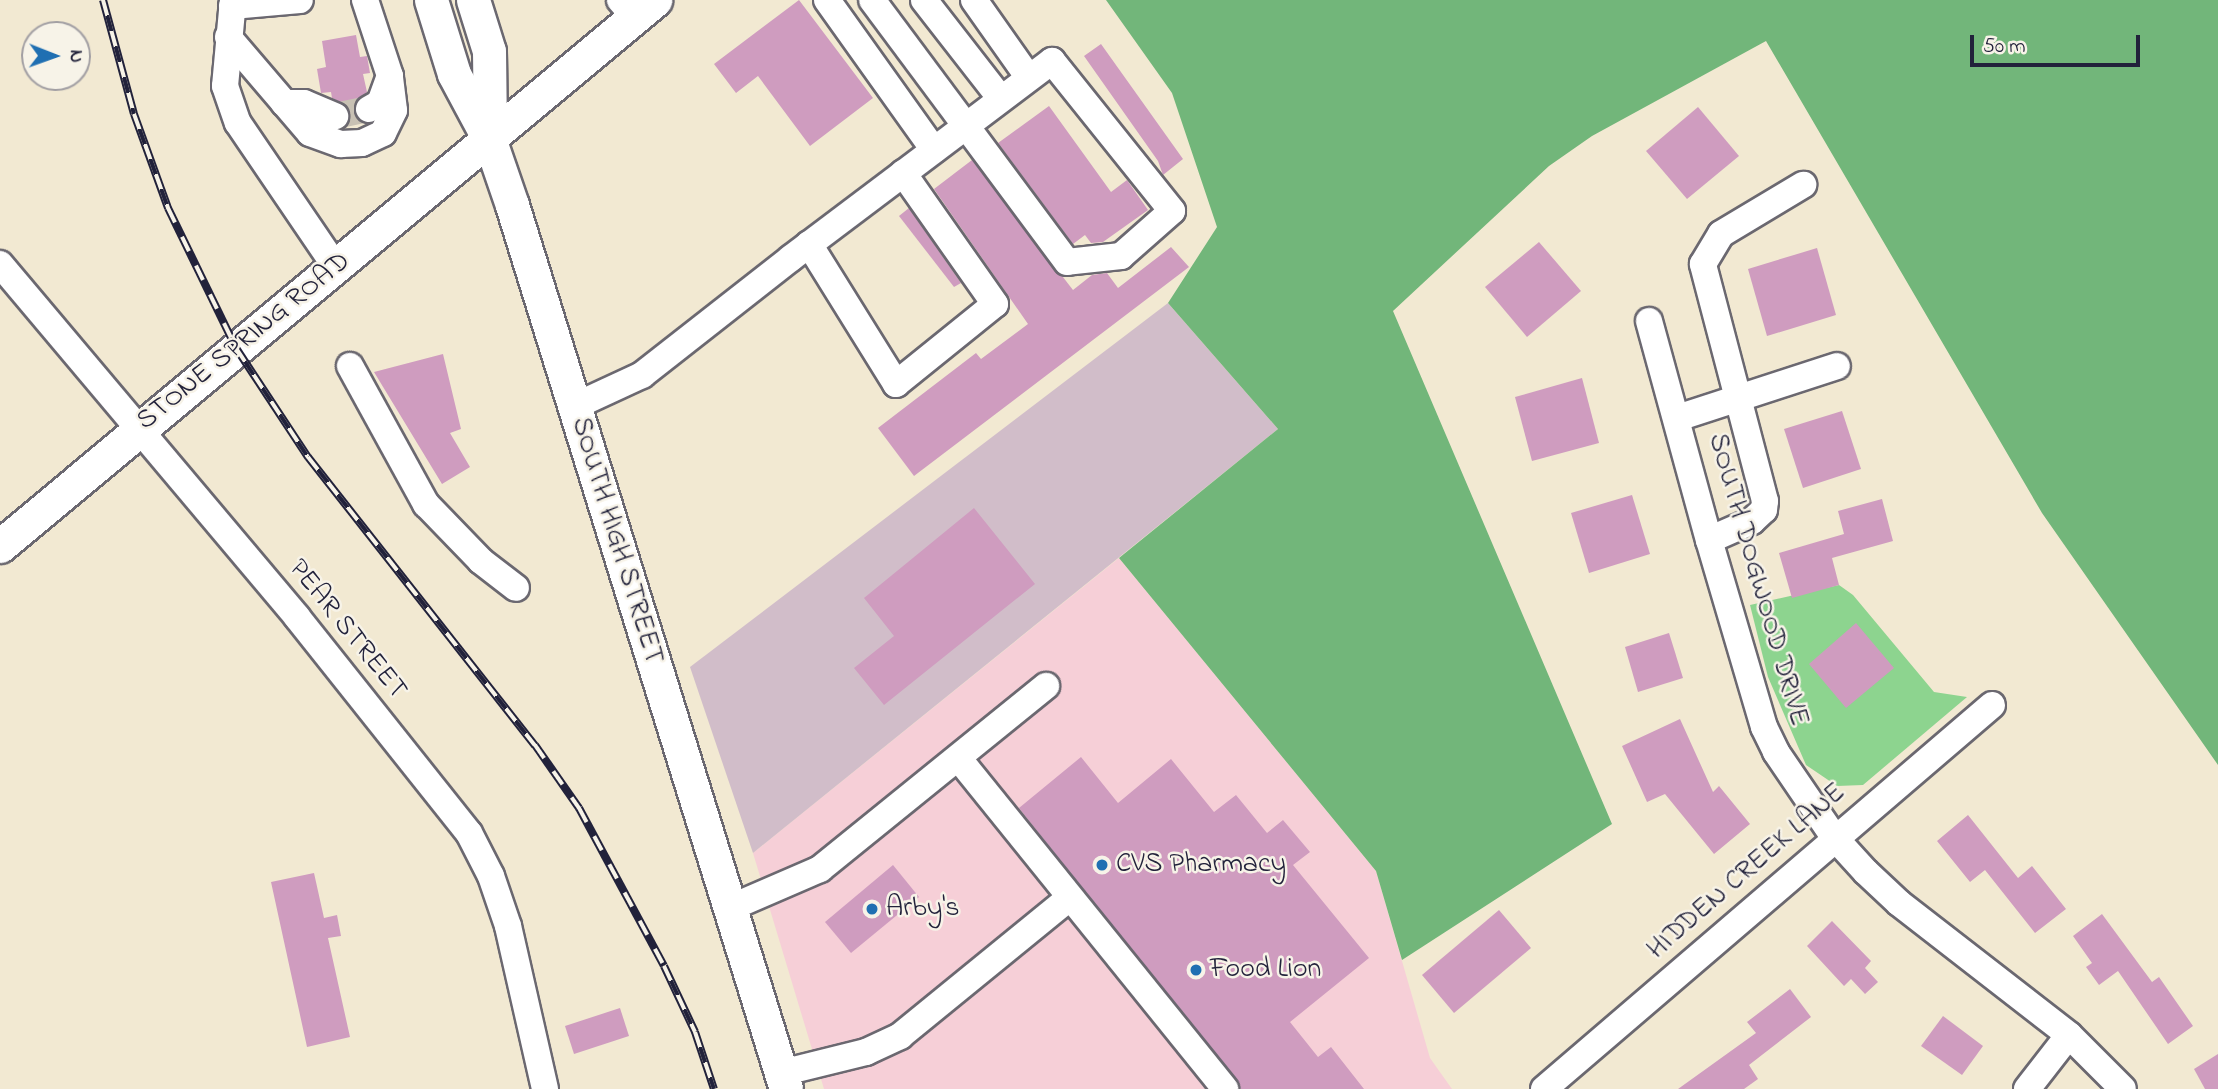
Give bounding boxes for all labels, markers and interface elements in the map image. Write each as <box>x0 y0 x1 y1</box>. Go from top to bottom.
north arrow <box>21 21 91 91</box>
scale bar <box>1973 21 2143 65</box>
text: 50 m <box>1983 32 2026 62</box>
text: N <box>62 50 89 63</box>
street label: STONE SPRING ROAD <box>130 245 358 439</box>
street label: SOUTH HIGH STREET <box>562 413 670 669</box>
street label: SOUTH DOGWOOD DRIVE <box>1699 430 1815 730</box>
street label: PEAR STREET <box>280 553 414 707</box>
street label: HIDDEN CREEK LANE <box>1641 777 1853 967</box>
place label: CVS Pharmacy <box>1116 848 1286 882</box>
marker: CVS Pharmacy <box>1094 857 1110 873</box>
place label: Arby's <box>886 892 959 926</box>
marker: Arby's <box>864 901 880 917</box>
place label: Food Lion <box>1210 953 1321 987</box>
marker: Food Lion <box>1188 962 1204 978</box>

